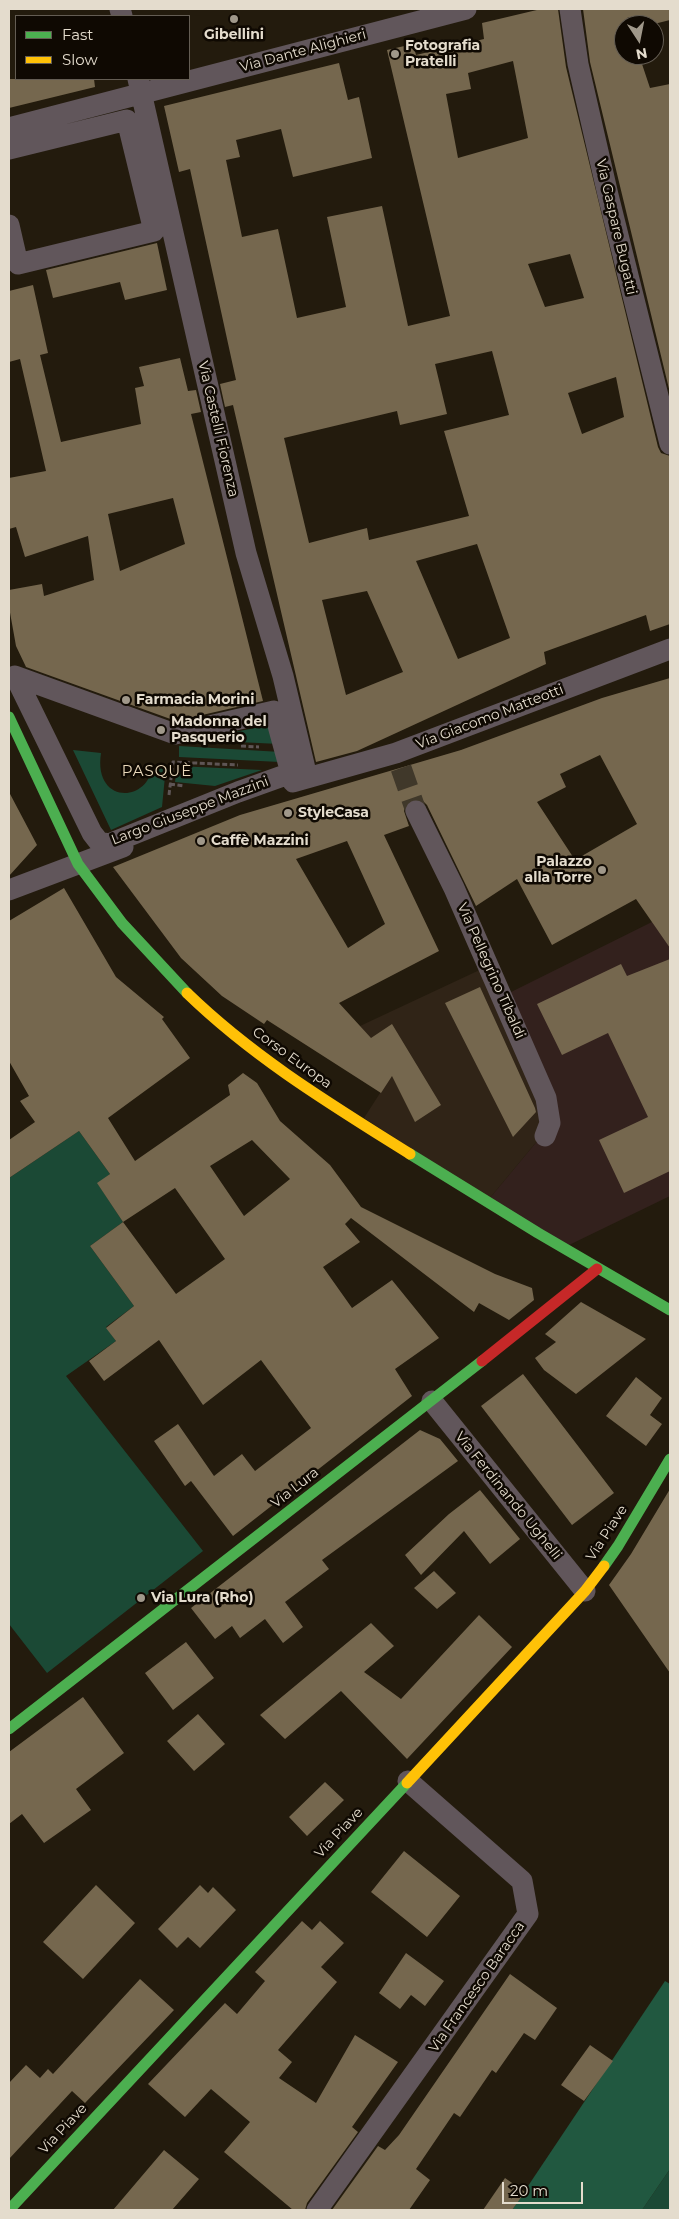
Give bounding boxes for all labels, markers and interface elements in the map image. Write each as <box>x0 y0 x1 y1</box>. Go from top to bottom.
marker: Gibellini <box>228 13 240 25</box>
legend <box>15 15 190 80</box>
north arrow <box>614 15 664 65</box>
text: Fast <box>62 25 93 44</box>
street label: Via Dante Alighieri <box>238 26 368 76</box>
place label: Gibellini <box>204 27 264 43</box>
place label: Fotografia Pratelli <box>405 38 480 70</box>
text: N <box>634 44 649 64</box>
marker: Fotografia Pratelli <box>389 48 401 60</box>
text: Slow <box>62 50 98 69</box>
street label: Via Gaspare Bugatti <box>592 157 640 297</box>
street label: Via Castelli Fiorenza <box>194 359 242 499</box>
street label: Via Giacomo Matteotti <box>414 681 566 753</box>
place label: Farmacia Morini <box>136 692 254 708</box>
marker: Farmacia Morini <box>120 694 132 706</box>
place label: Madonna del Pasquerio <box>171 714 267 746</box>
marker: Madonna del Pasquerio <box>155 724 167 736</box>
district label: PASQUÈ <box>121 763 193 781</box>
street label: Largo Giuseppe Mazzini <box>109 773 271 849</box>
place label: StyleCasa <box>298 805 369 821</box>
marker: StyleCasa <box>282 807 294 819</box>
place label: Caffè Mazzini <box>211 833 309 849</box>
marker: Caffè Mazzini <box>195 835 207 847</box>
place label: Palazzo alla Torre <box>525 854 592 886</box>
marker: Palazzo alla Torre <box>596 864 608 876</box>
street label: Via Pellegrino Tibaldi <box>453 901 529 1041</box>
street label: Corso Europa <box>249 1024 335 1092</box>
street label: Via Ferdinando Ughelli <box>451 1429 565 1563</box>
street label: Via Lura <box>268 1464 322 1512</box>
street label: Via Piave <box>583 1502 631 1564</box>
place label: Via Lura (Rho) <box>151 1590 253 1606</box>
marker: Via Lura (Rho) <box>135 1592 147 1604</box>
street label: Via Piave <box>311 1804 367 1862</box>
street label: Via Francesco Baracca <box>425 1918 529 2056</box>
street label: Via Piave <box>35 2100 91 2158</box>
scale bar <box>504 2172 585 2204</box>
text: 20 m <box>510 2181 548 2200</box>

